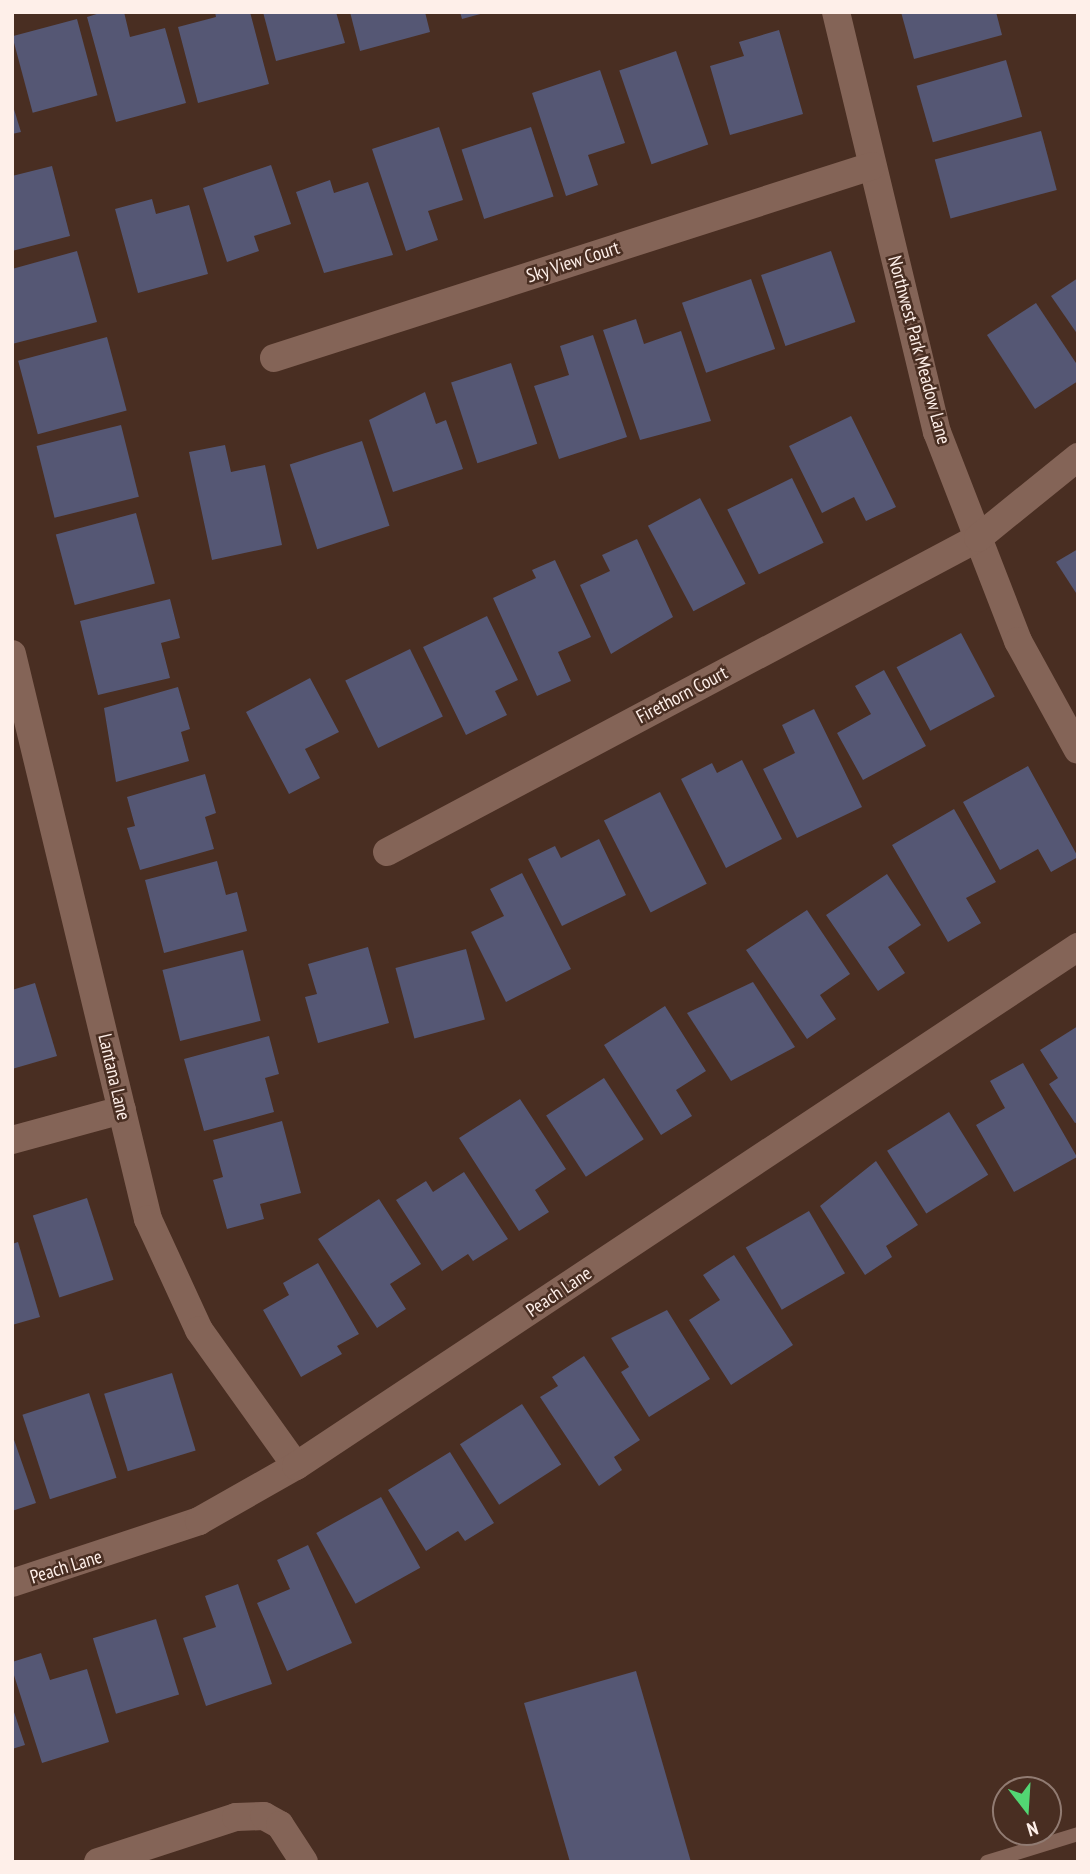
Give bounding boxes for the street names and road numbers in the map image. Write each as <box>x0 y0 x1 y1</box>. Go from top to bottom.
street label: Sky View Court <box>523 236 623 288</box>
street label: Northwest Park Meadow Lane <box>883 253 955 447</box>
street label: Firethorn Court <box>633 661 731 729</box>
street label: Lantana Lane <box>93 1032 135 1122</box>
street label: Peach Lane <box>522 1262 596 1322</box>
street label: Peach Lane <box>27 1545 105 1589</box>

